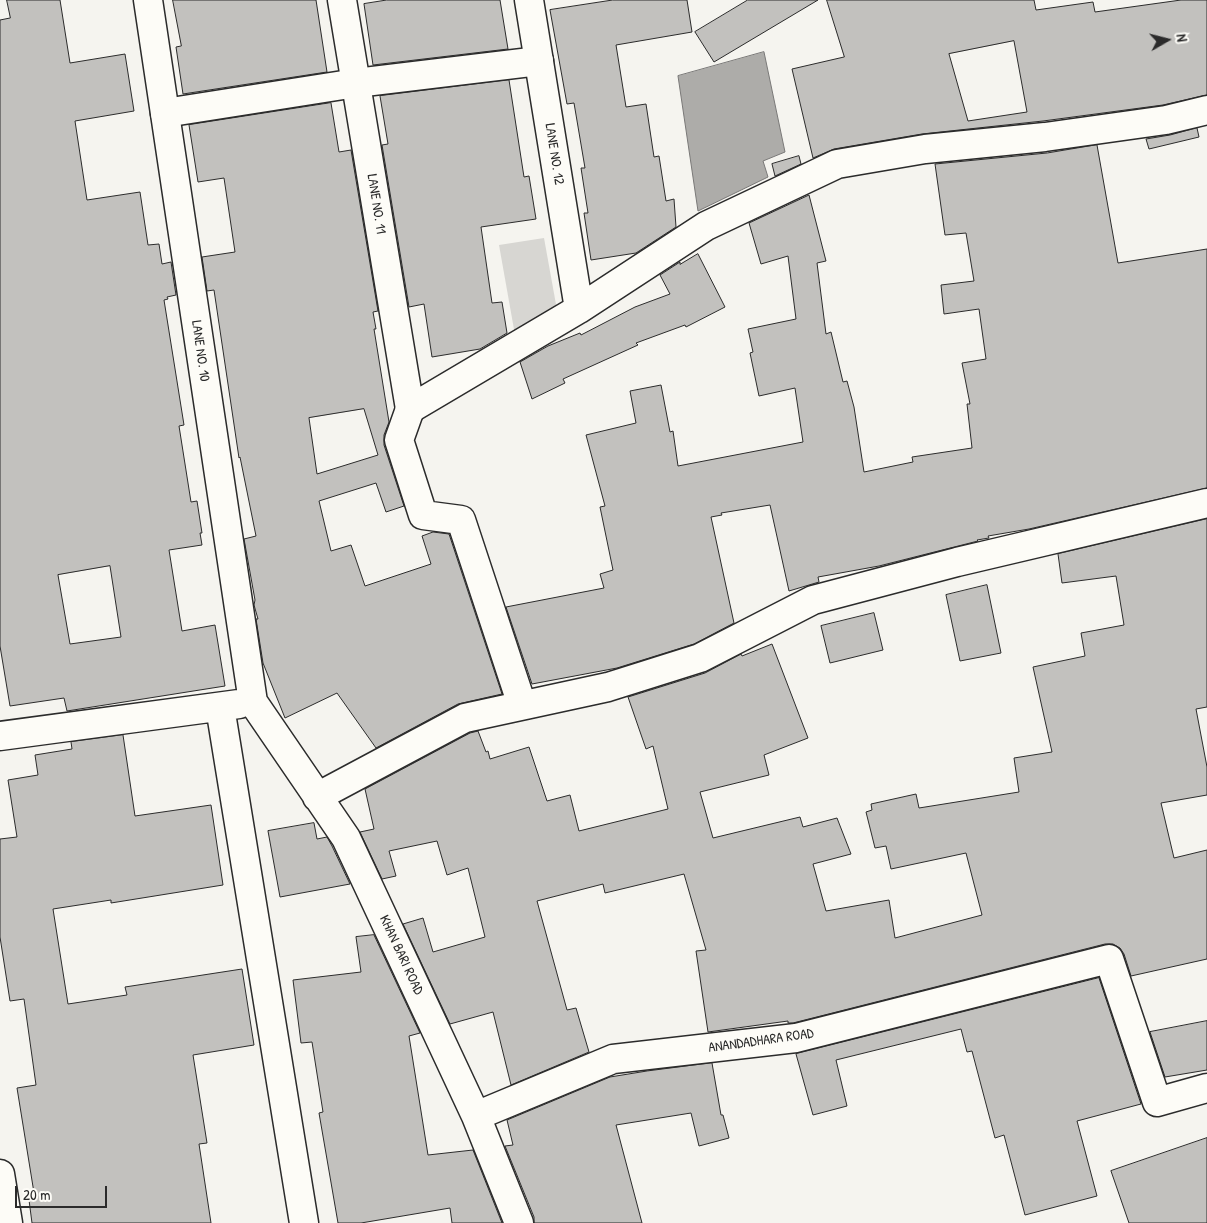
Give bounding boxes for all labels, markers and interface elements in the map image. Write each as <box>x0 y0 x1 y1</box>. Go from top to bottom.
north arrow <box>1142 15 1192 65</box>
text: N <box>1172 33 1192 43</box>
street label: LANE NO. 12 <box>541 122 567 186</box>
street label: LANE NO. 11 <box>363 173 389 235</box>
street label: LANE NO. 10 <box>187 319 213 383</box>
street label: KHAN BARI ROAD <box>375 913 427 997</box>
street label: ANANDADHARA ROAD <box>707 1025 815 1057</box>
scale bar <box>18 1176 110 1208</box>
text: 20 m <box>23 1184 50 1205</box>

